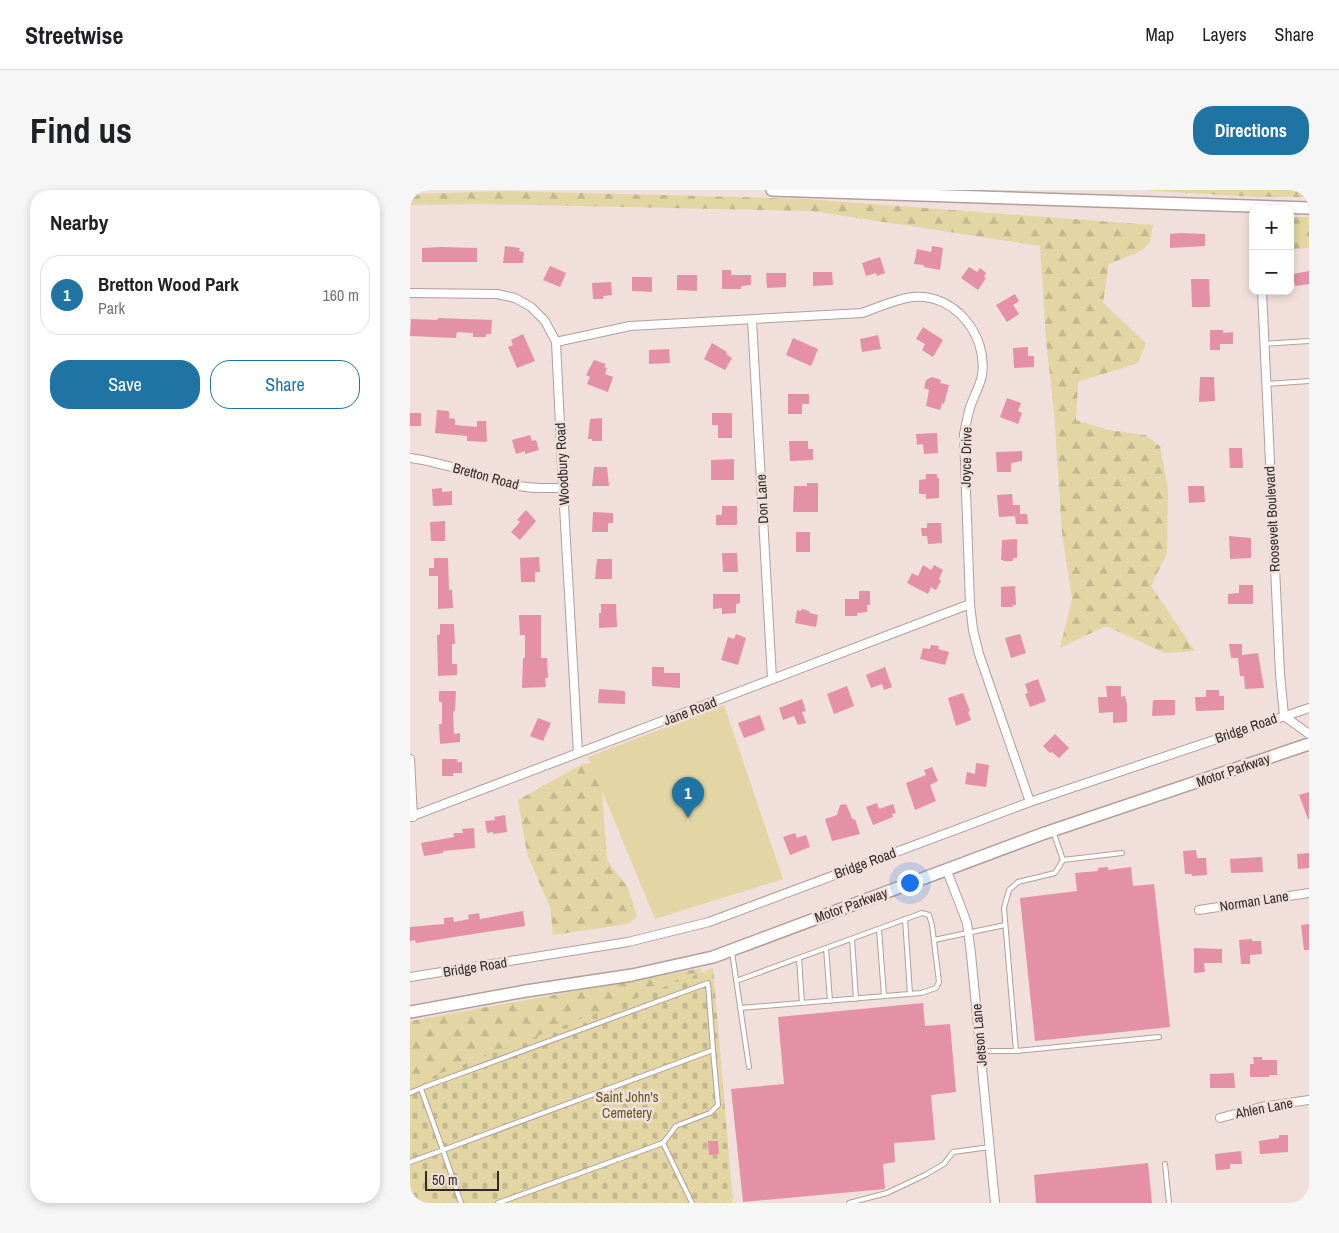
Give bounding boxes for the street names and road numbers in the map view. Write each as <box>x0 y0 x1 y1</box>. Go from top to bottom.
street label: Woodbury Road <box>551 422 573 506</box>
street label: Joyce Drive <box>956 427 976 487</box>
street label: Bretton Road <box>451 459 521 493</box>
street label: Roosevelt Boulevard <box>1260 466 1284 572</box>
street label: Don Lane <box>752 474 772 524</box>
street label: Jane Road <box>661 693 719 729</box>
street label: Bridge Road <box>1213 709 1279 747</box>
street label: Motor Parkway <box>1194 749 1272 791</box>
street label: Bridge Road <box>832 844 898 882</box>
street label: Motor Parkway <box>812 883 890 927</box>
street label: Norman Lane <box>1218 887 1290 915</box>
street label: Bridge Road <box>442 953 508 981</box>
street label: Jetson Lane <box>967 1003 991 1067</box>
street label: Ahlen Lane <box>1233 1094 1294 1123</box>

